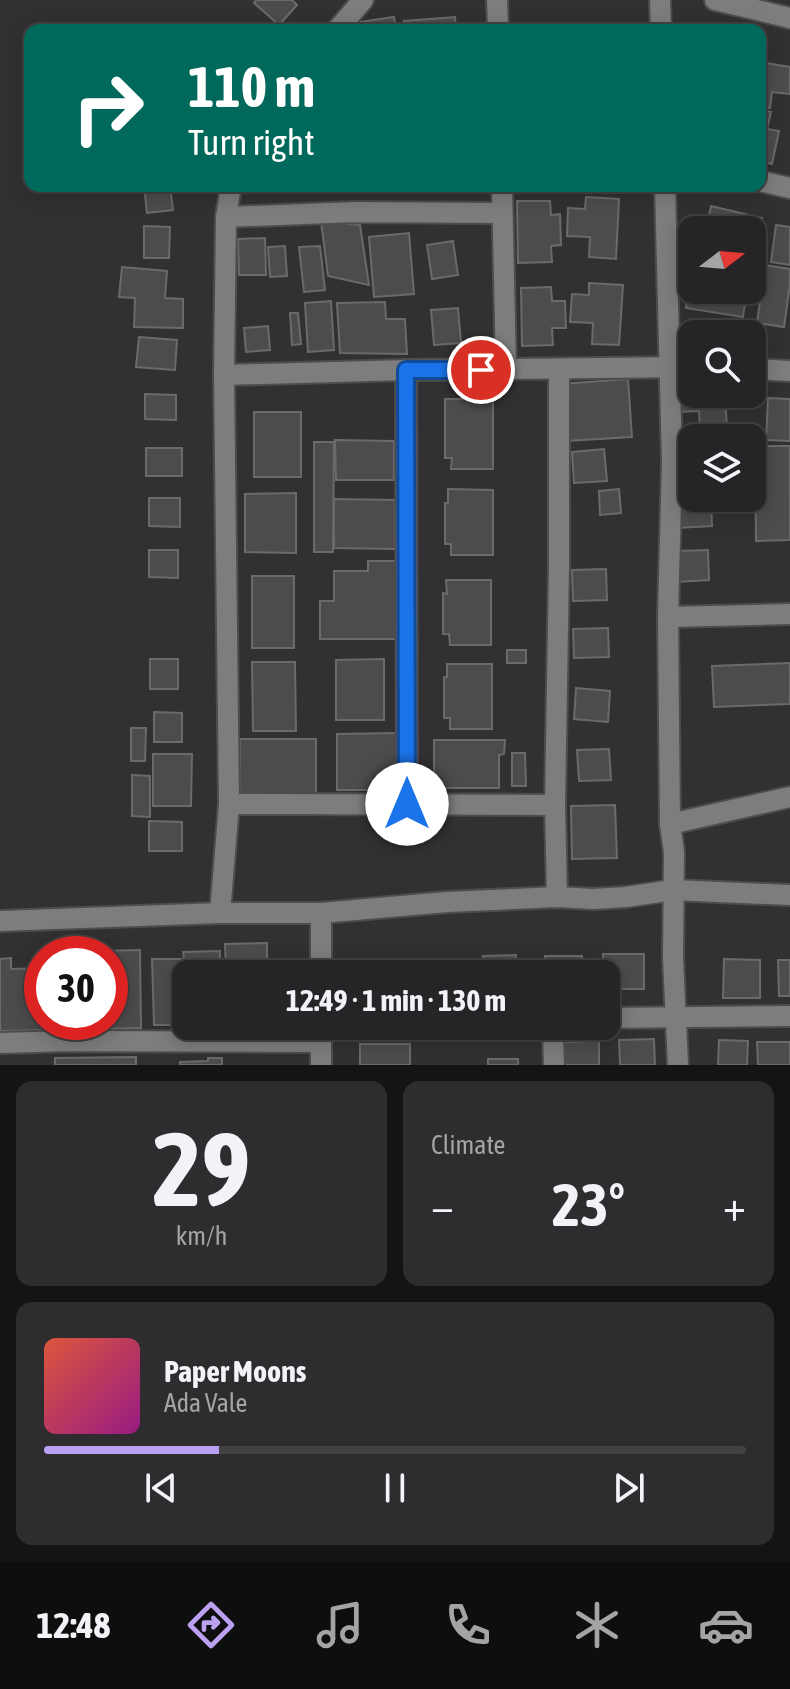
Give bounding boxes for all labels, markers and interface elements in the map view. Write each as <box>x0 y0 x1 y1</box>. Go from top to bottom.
text: 110 m <box>188 55 315 119</box>
icon: right <box>56 56 160 160</box>
text: Turn right <box>188 121 315 163</box>
north arrow <box>678 216 766 304</box>
map controls <box>678 216 766 512</box>
button: search <box>678 320 766 408</box>
pin <box>447 336 515 404</box>
icon: arrive <box>459 348 503 392</box>
button: layers <box>678 424 766 512</box>
position arrow <box>365 762 449 846</box>
speed limit sign: 30 <box>24 936 128 1040</box>
text: 12:49 · 1 min · 130 m <box>286 983 506 1017</box>
text: 29 <box>153 1109 250 1228</box>
text: Climate <box>431 1130 505 1160</box>
text: 23° <box>552 1170 625 1239</box>
text: − <box>431 1180 454 1230</box>
text: + <box>723 1180 746 1230</box>
text: km/h <box>176 1221 227 1251</box>
text: Paper Moons <box>164 1354 306 1388</box>
text: Ada Vale <box>164 1388 247 1418</box>
icon: previous <box>139 1466 183 1510</box>
icon: pause <box>373 1466 417 1510</box>
icon: next <box>607 1466 651 1510</box>
icon: directions <box>183 1597 239 1653</box>
icon: music <box>312 1597 368 1653</box>
icon: phone <box>440 1597 496 1653</box>
icon: climate <box>569 1597 625 1653</box>
icon: car <box>698 1597 754 1653</box>
text: 12:48 <box>36 1604 110 1646</box>

